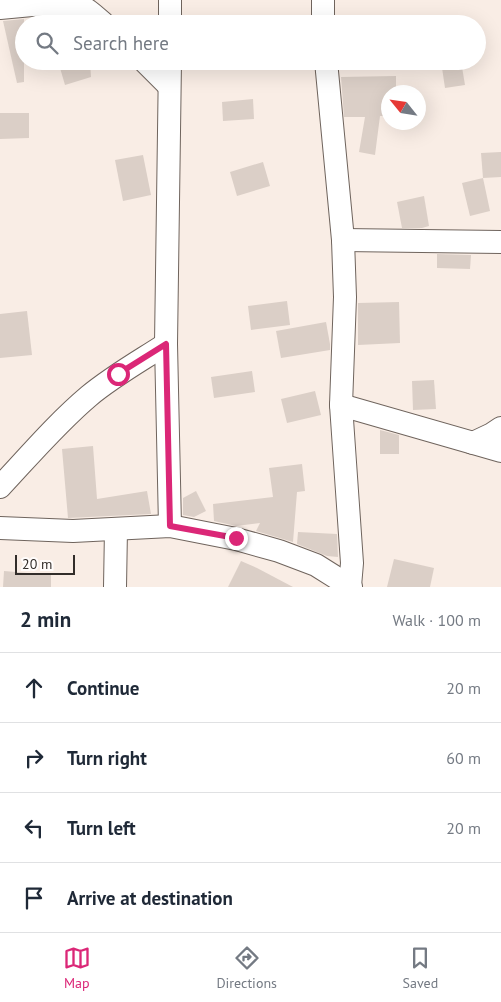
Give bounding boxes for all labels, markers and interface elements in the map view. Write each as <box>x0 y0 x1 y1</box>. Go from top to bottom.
search box <box>15 15 486 70</box>
icon: search <box>33 29 61 57</box>
text: Search here <box>73 31 169 55</box>
north arrow <box>381 85 426 130</box>
route start <box>107 363 130 386</box>
route end <box>225 527 248 550</box>
scale bar <box>15 552 75 575</box>
text: 20 m <box>22 555 52 573</box>
text: 2 min <box>20 606 71 633</box>
text: Walk · 100 m <box>392 610 481 630</box>
icon: ahead <box>20 674 48 702</box>
text: Continue <box>67 676 139 700</box>
text: 20 m <box>446 678 481 698</box>
icon: right <box>20 744 48 772</box>
text: Turn right <box>67 746 147 770</box>
text: 60 m <box>446 748 481 768</box>
icon: left <box>20 814 48 842</box>
text: Turn left <box>67 816 136 840</box>
text: 20 m <box>446 818 481 838</box>
icon: arrive <box>20 884 48 912</box>
text: Arrive at destination <box>67 886 233 910</box>
tab: Map <box>63 944 91 992</box>
tab: Directions <box>216 944 277 992</box>
tab: Saved <box>403 944 438 992</box>

